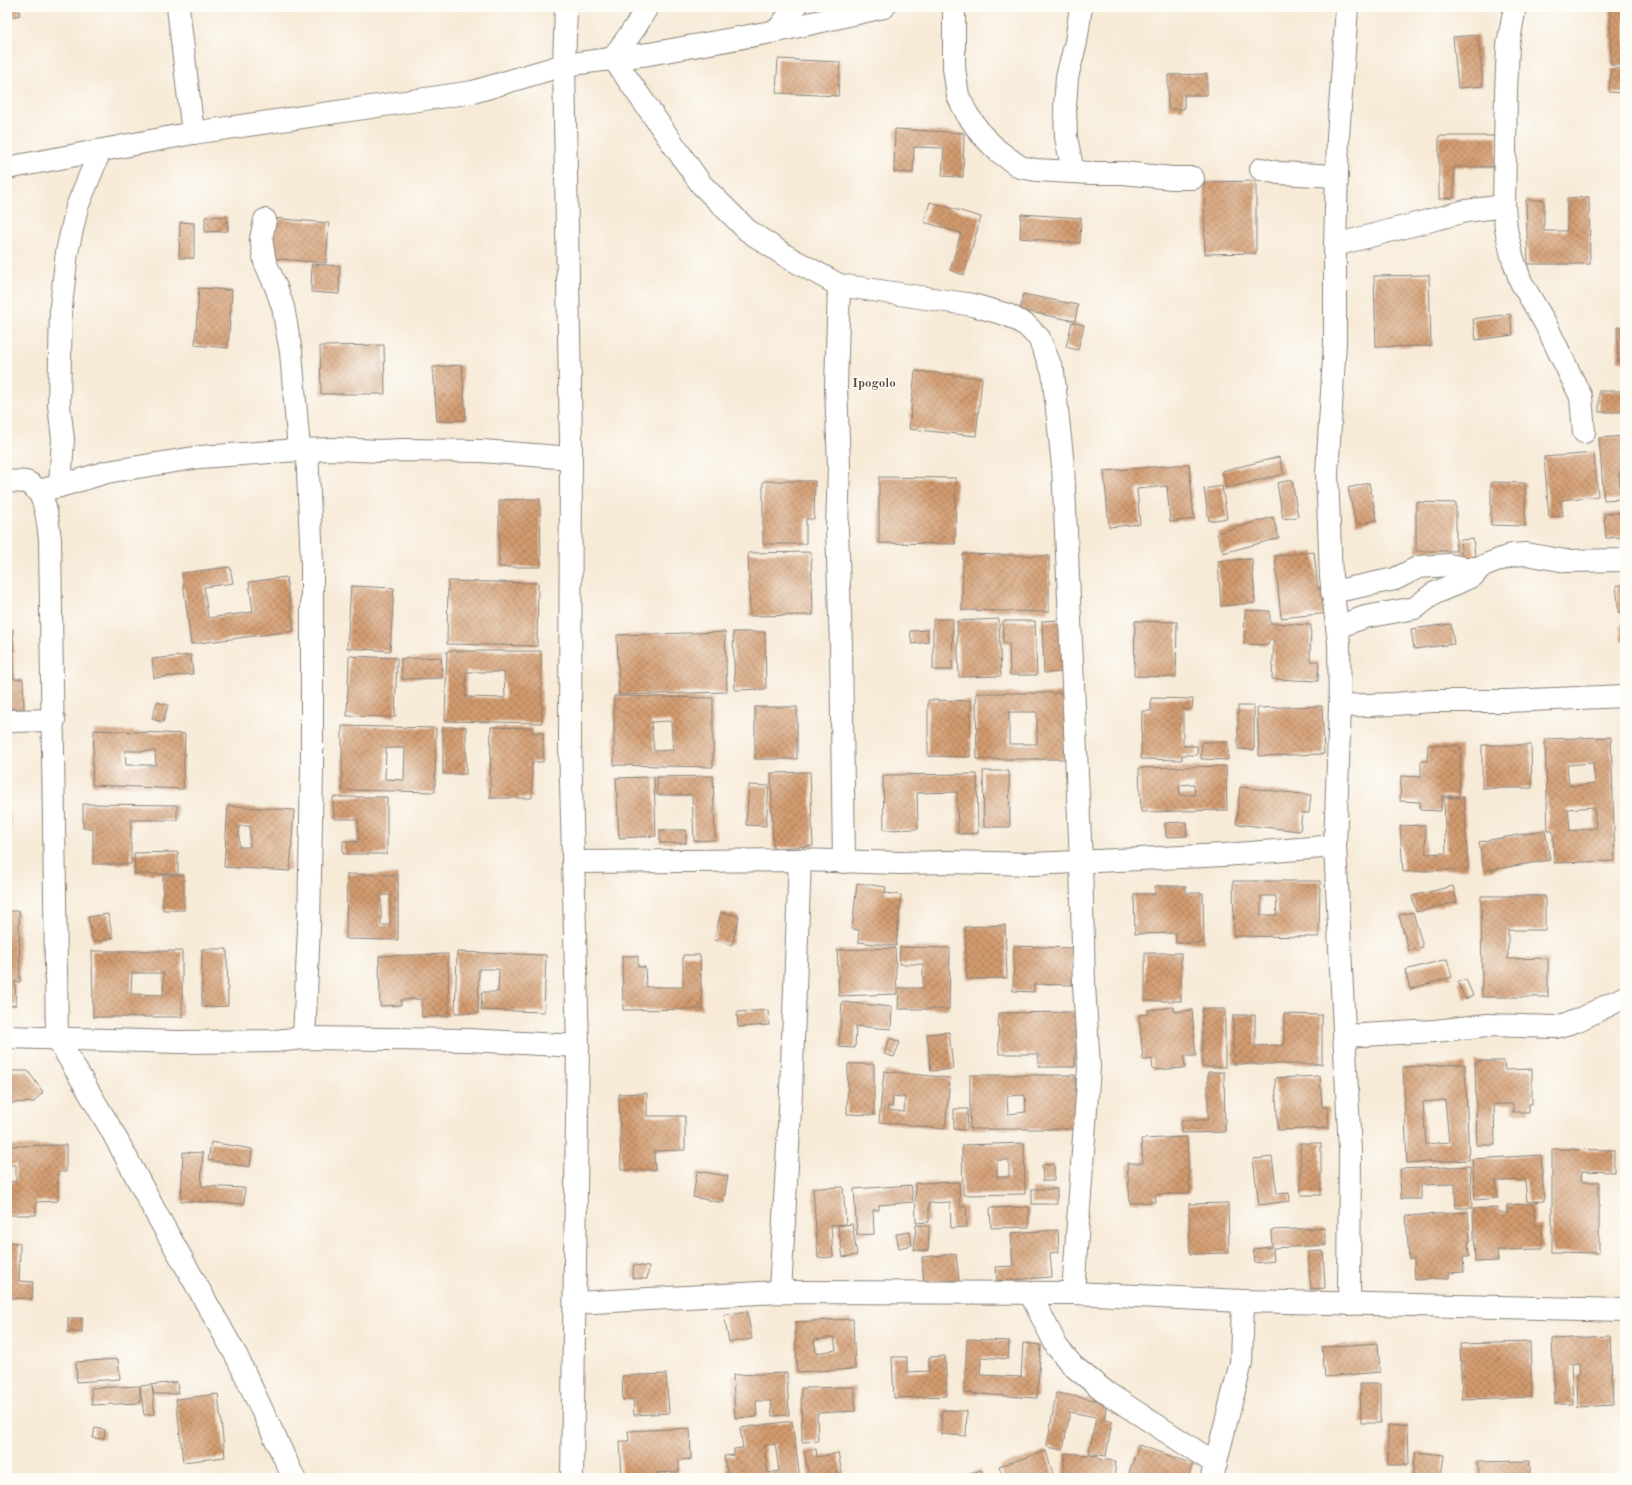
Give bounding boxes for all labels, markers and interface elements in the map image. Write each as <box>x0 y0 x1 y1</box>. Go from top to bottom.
district label: Ipogolo <box>852 377 896 390</box>

